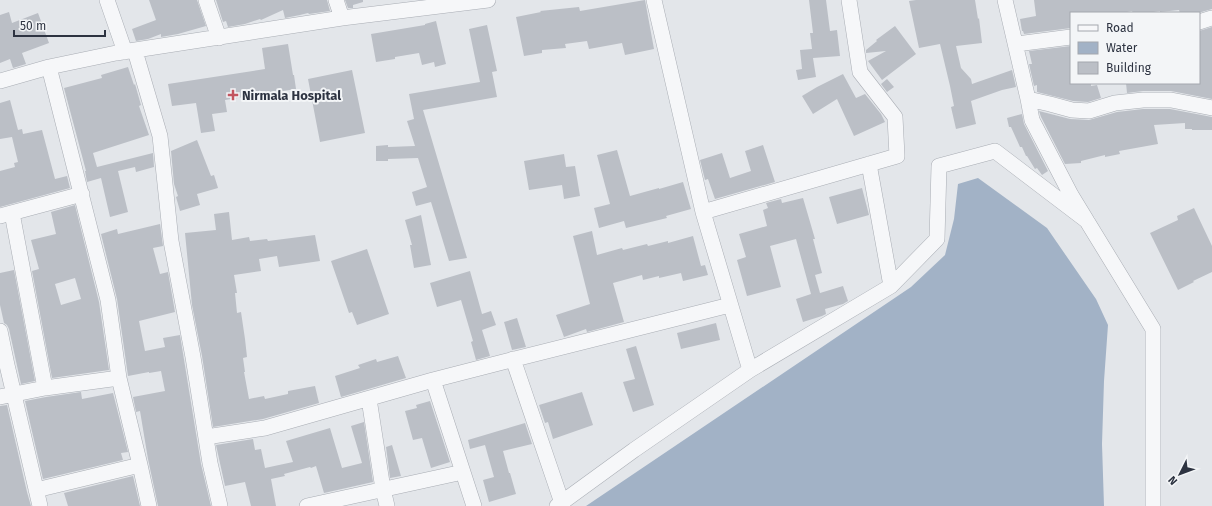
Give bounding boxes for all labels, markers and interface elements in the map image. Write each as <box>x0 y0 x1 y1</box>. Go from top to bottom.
scale bar <box>14 12 105 38</box>
legend <box>1070 12 1200 84</box>
text: 50 m <box>20 19 46 33</box>
text: Road <box>1106 21 1134 35</box>
text: Water <box>1106 41 1138 55</box>
text: Building <box>1106 61 1152 75</box>
place label: Nirmala Hospital <box>242 88 341 103</box>
marker: Nirmala Hospital <box>227 89 239 101</box>
north arrow <box>1160 454 1200 494</box>
text: N <box>1166 473 1180 487</box>

